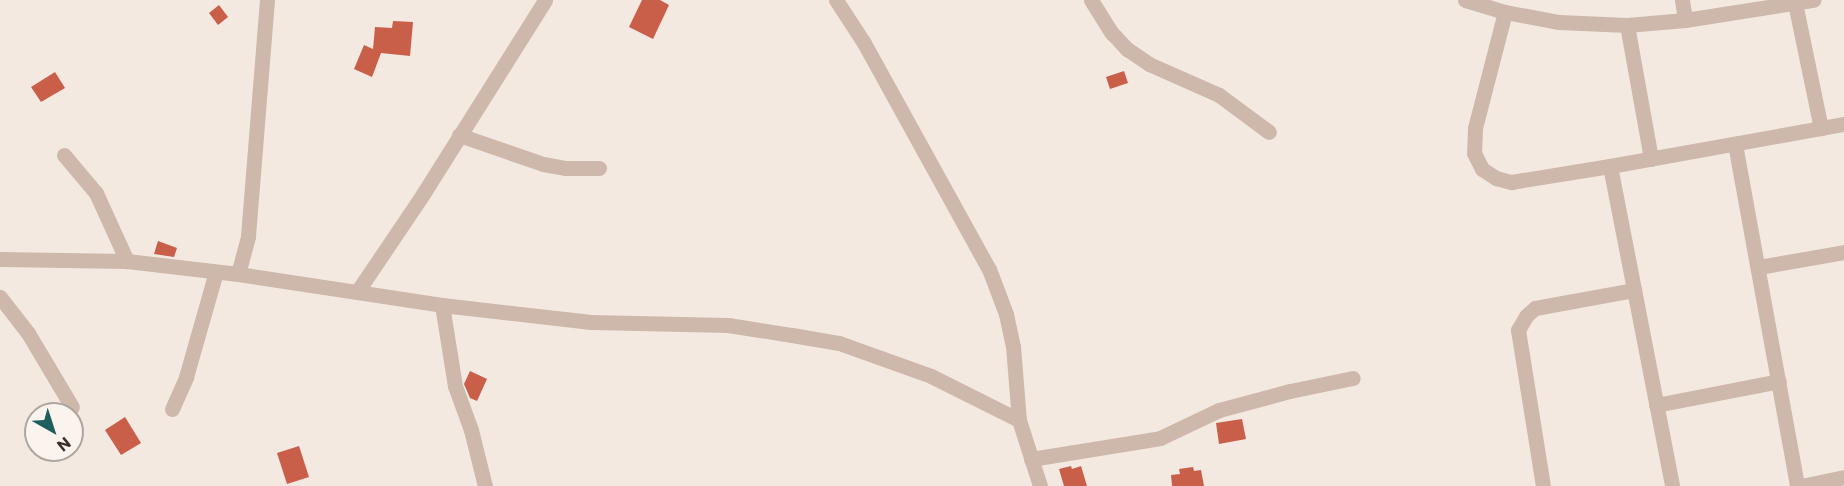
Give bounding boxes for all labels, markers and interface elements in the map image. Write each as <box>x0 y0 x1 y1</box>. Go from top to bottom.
north arrow <box>24 402 84 462</box>
text: N <box>54 434 75 456</box>

